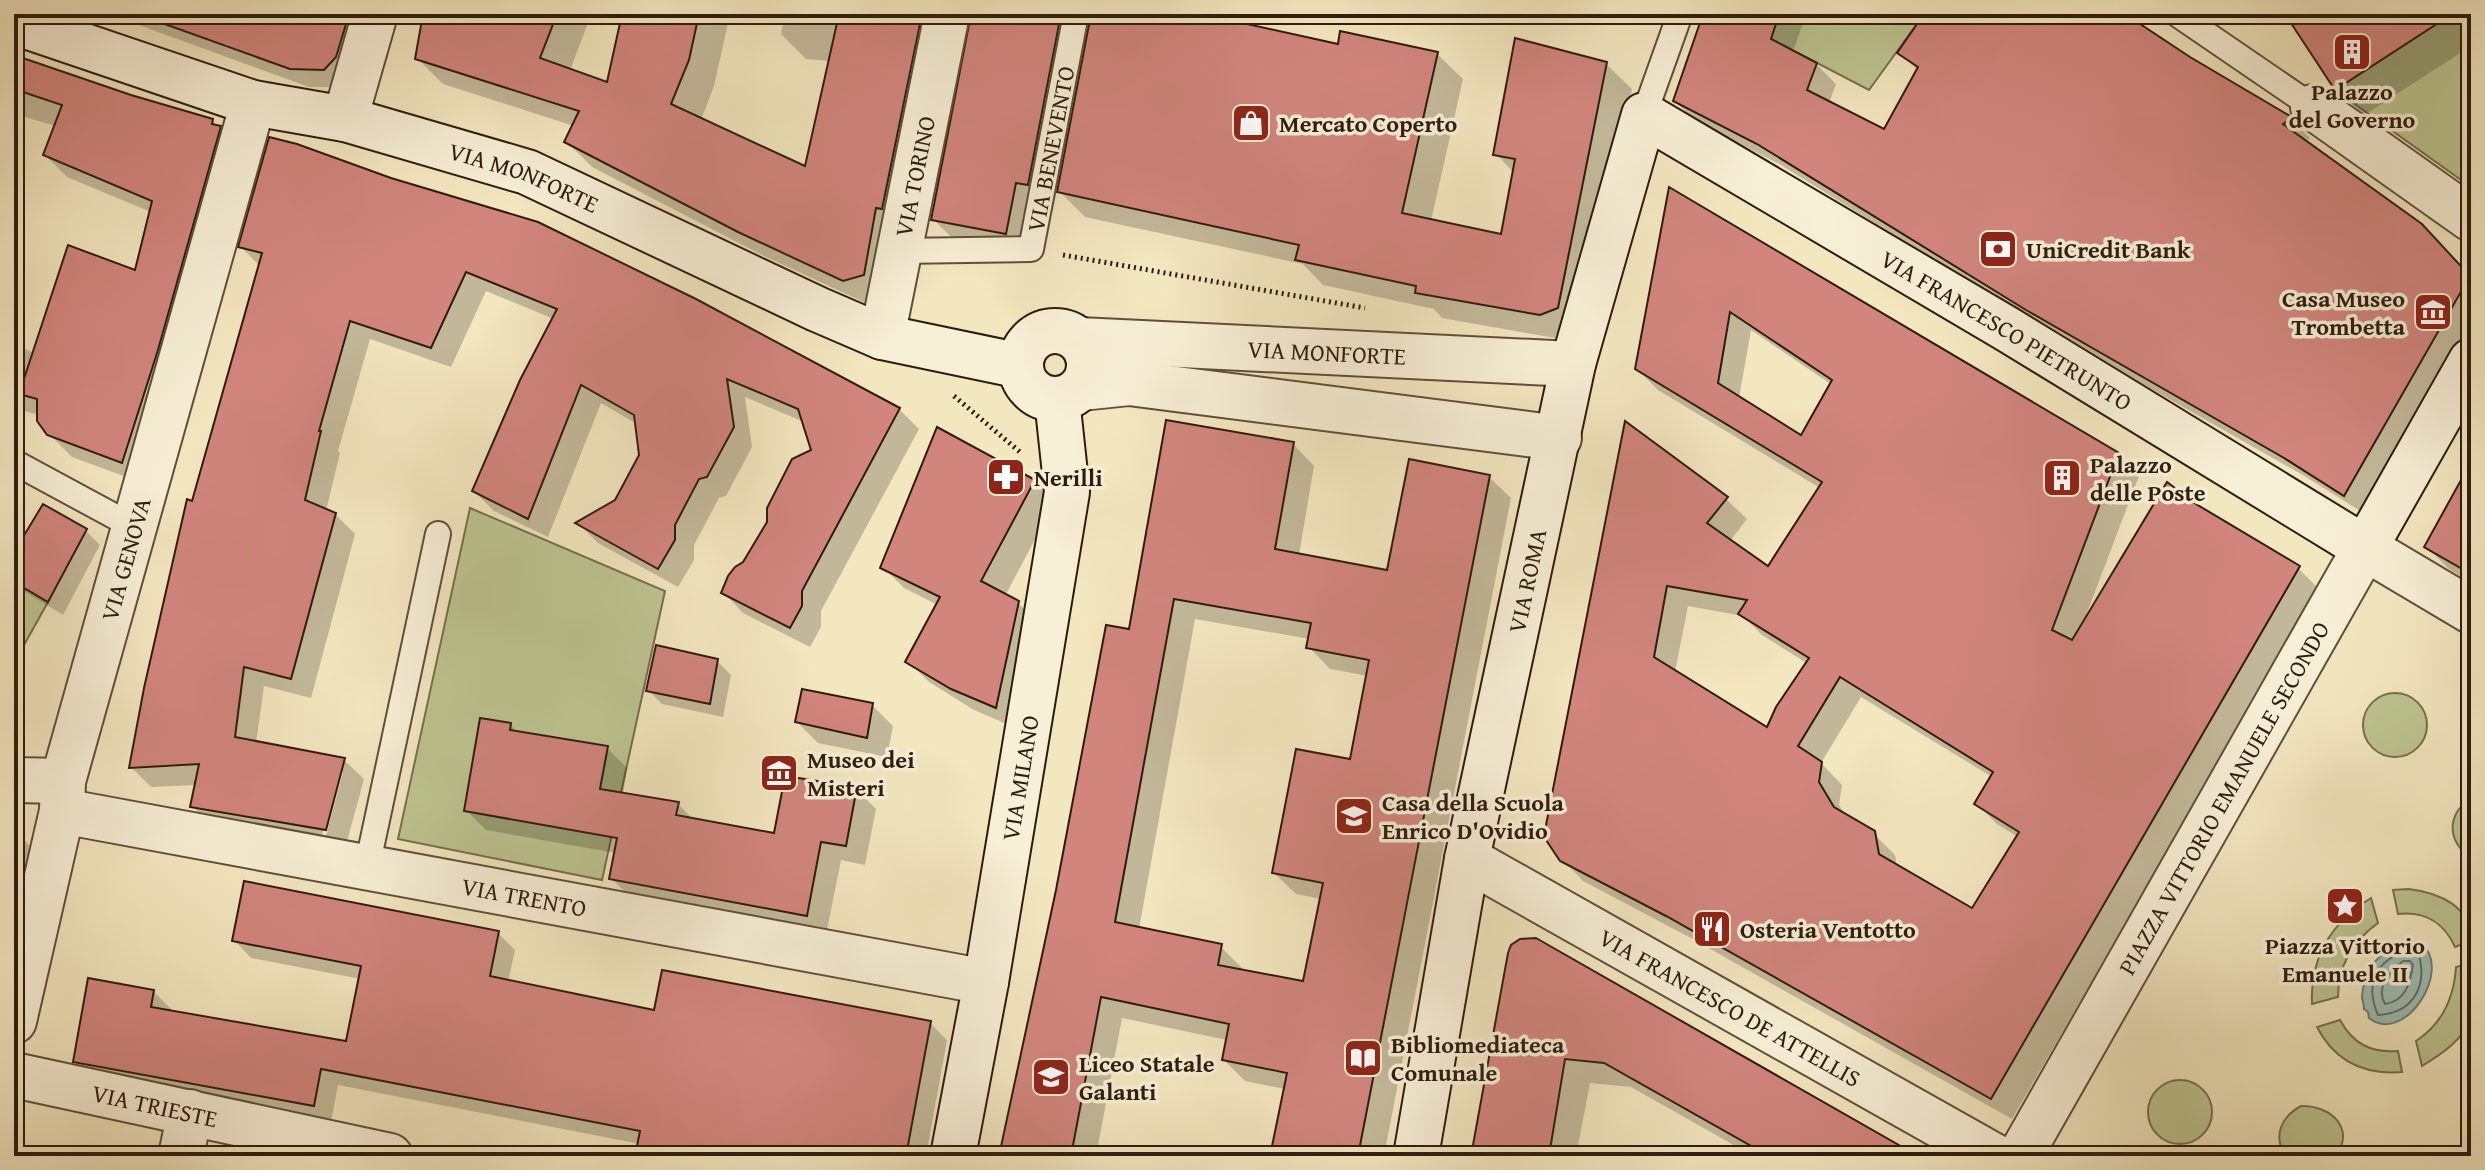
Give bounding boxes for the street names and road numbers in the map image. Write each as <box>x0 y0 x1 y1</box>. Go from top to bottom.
street label: VIA BENEVENTO <box>1017 63 1083 235</box>
street label: VIA TORINO <box>885 113 944 240</box>
street label: VIA MONFORTE <box>445 133 605 221</box>
street label: VIA FRANCESCO PIETRUNTO <box>1874 241 2139 419</box>
street label: VIA MONFORTE <box>1247 331 1407 373</box>
street label: VIA GENOVA <box>91 493 159 625</box>
street label: VIA ROMA <box>1498 525 1555 636</box>
street label: PIAZZA VITTORIO EMANUELE SECONDO <box>2109 614 2338 981</box>
street label: VIA MILANO <box>992 713 1047 843</box>
street label: VIA TRENTO <box>459 868 589 925</box>
street label: VIA FRANCESCO DE ATTELLIS <box>1593 919 1867 1095</box>
street label: VIA TRIESTE <box>89 1075 221 1136</box>

